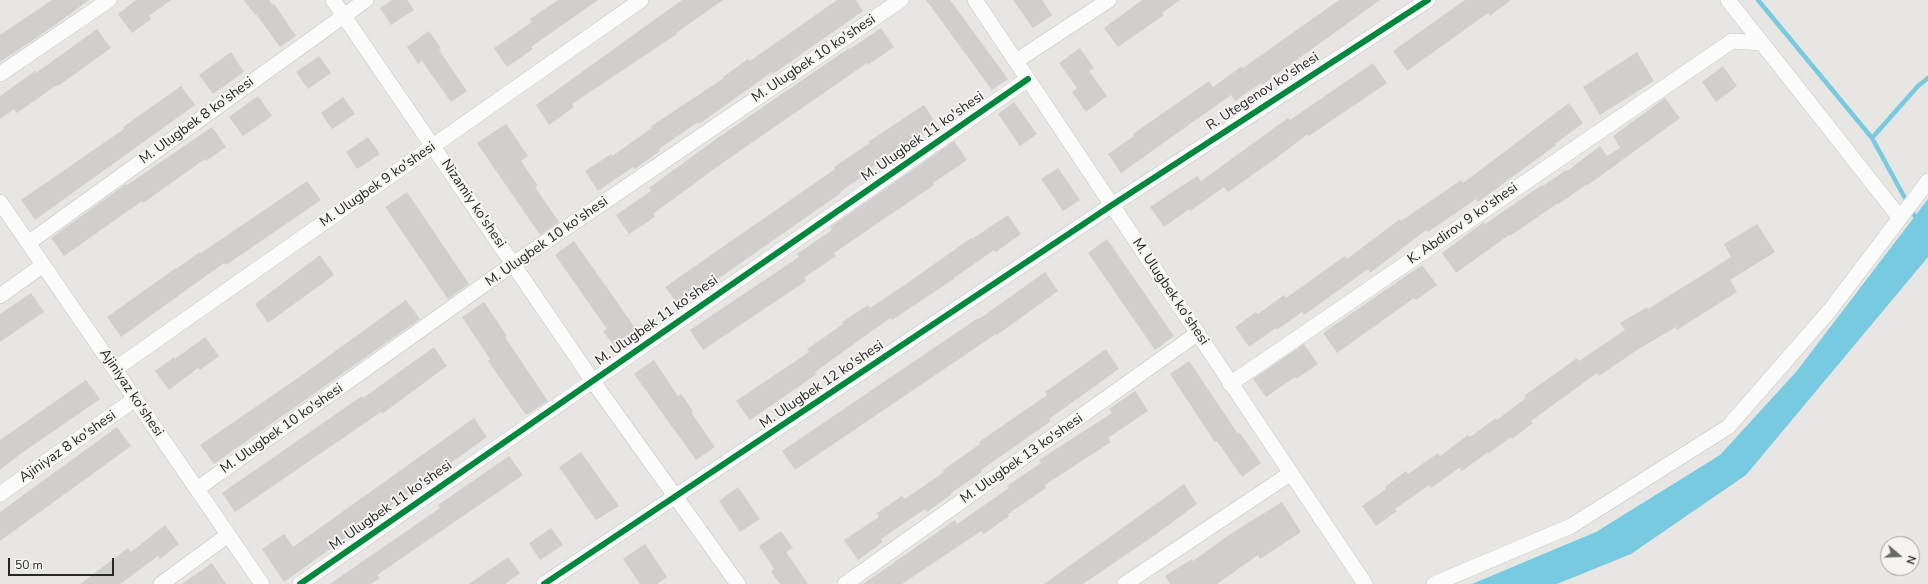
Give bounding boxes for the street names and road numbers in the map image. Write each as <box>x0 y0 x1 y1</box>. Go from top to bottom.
street label: M. Ulugbek 10 ko'shesi <box>749 11 879 107</box>
street label: R. Utegenov ko'shesi <box>1204 49 1322 135</box>
street label: M. Ulugbek 8 ko'shesi <box>137 74 257 168</box>
street label: M. Ulugbek 11 ko'shesi <box>859 88 987 186</box>
street label: M. Ulugbek 9 ko'shesi <box>317 139 439 231</box>
street label: Nizamiy ko'shesi <box>437 156 509 252</box>
street label: K. Abdirov 9 ko'shesi <box>1405 180 1521 268</box>
street label: M. Ulugbek 10 ko'shesi <box>483 193 611 291</box>
street label: M. Ulugbek ko'shesi <box>1128 235 1212 349</box>
street label: M. Ulugbek 11 ko'shesi <box>593 272 721 370</box>
street label: M. Ulugbek 12 ko'shesi <box>757 337 887 433</box>
street label: Ajiniyaz ko'shesi <box>95 346 167 440</box>
street label: M. Ulugbek 10 ko'shesi <box>218 380 346 478</box>
street label: Ajiniyaz 8 ko'shesi <box>16 407 120 487</box>
street label: M. Ulugbek 13 ko'shesi <box>958 410 1086 508</box>
street label: M. Ulugbek 11 ko'shesi <box>327 457 455 555</box>

